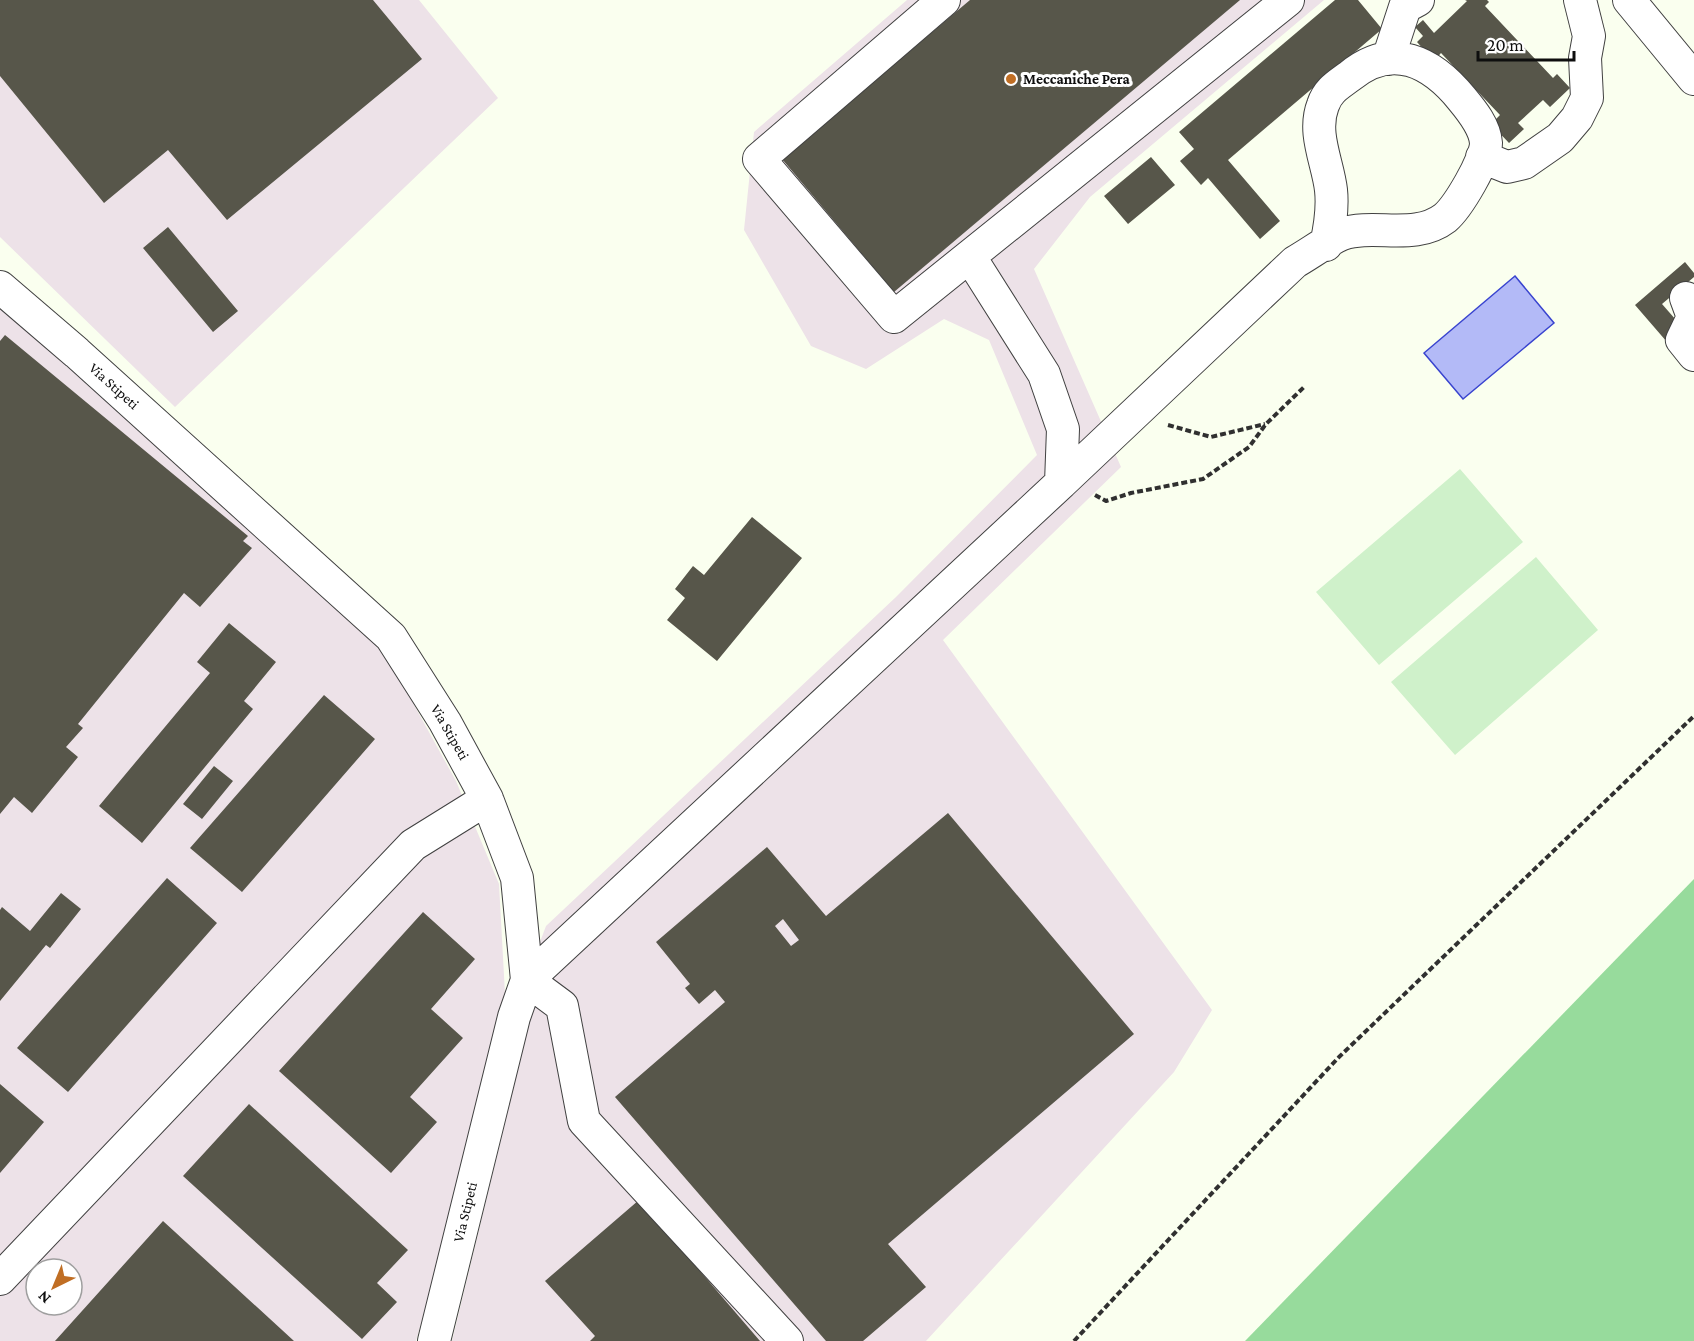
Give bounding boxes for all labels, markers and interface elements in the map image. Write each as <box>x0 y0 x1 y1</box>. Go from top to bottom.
scale bar <box>1478 24 1574 62</box>
text: 20 m <box>1487 35 1524 55</box>
place label: Meccaniche Pera <box>1023 71 1131 87</box>
marker: Meccaniche Pera <box>1004 72 1018 86</box>
street label: Via Stipeti <box>85 360 142 413</box>
street label: Via Stipeti <box>427 701 472 763</box>
street label: Via Stipeti <box>450 1180 481 1244</box>
north arrow <box>24 1257 84 1317</box>
text: N <box>34 1288 54 1308</box>

